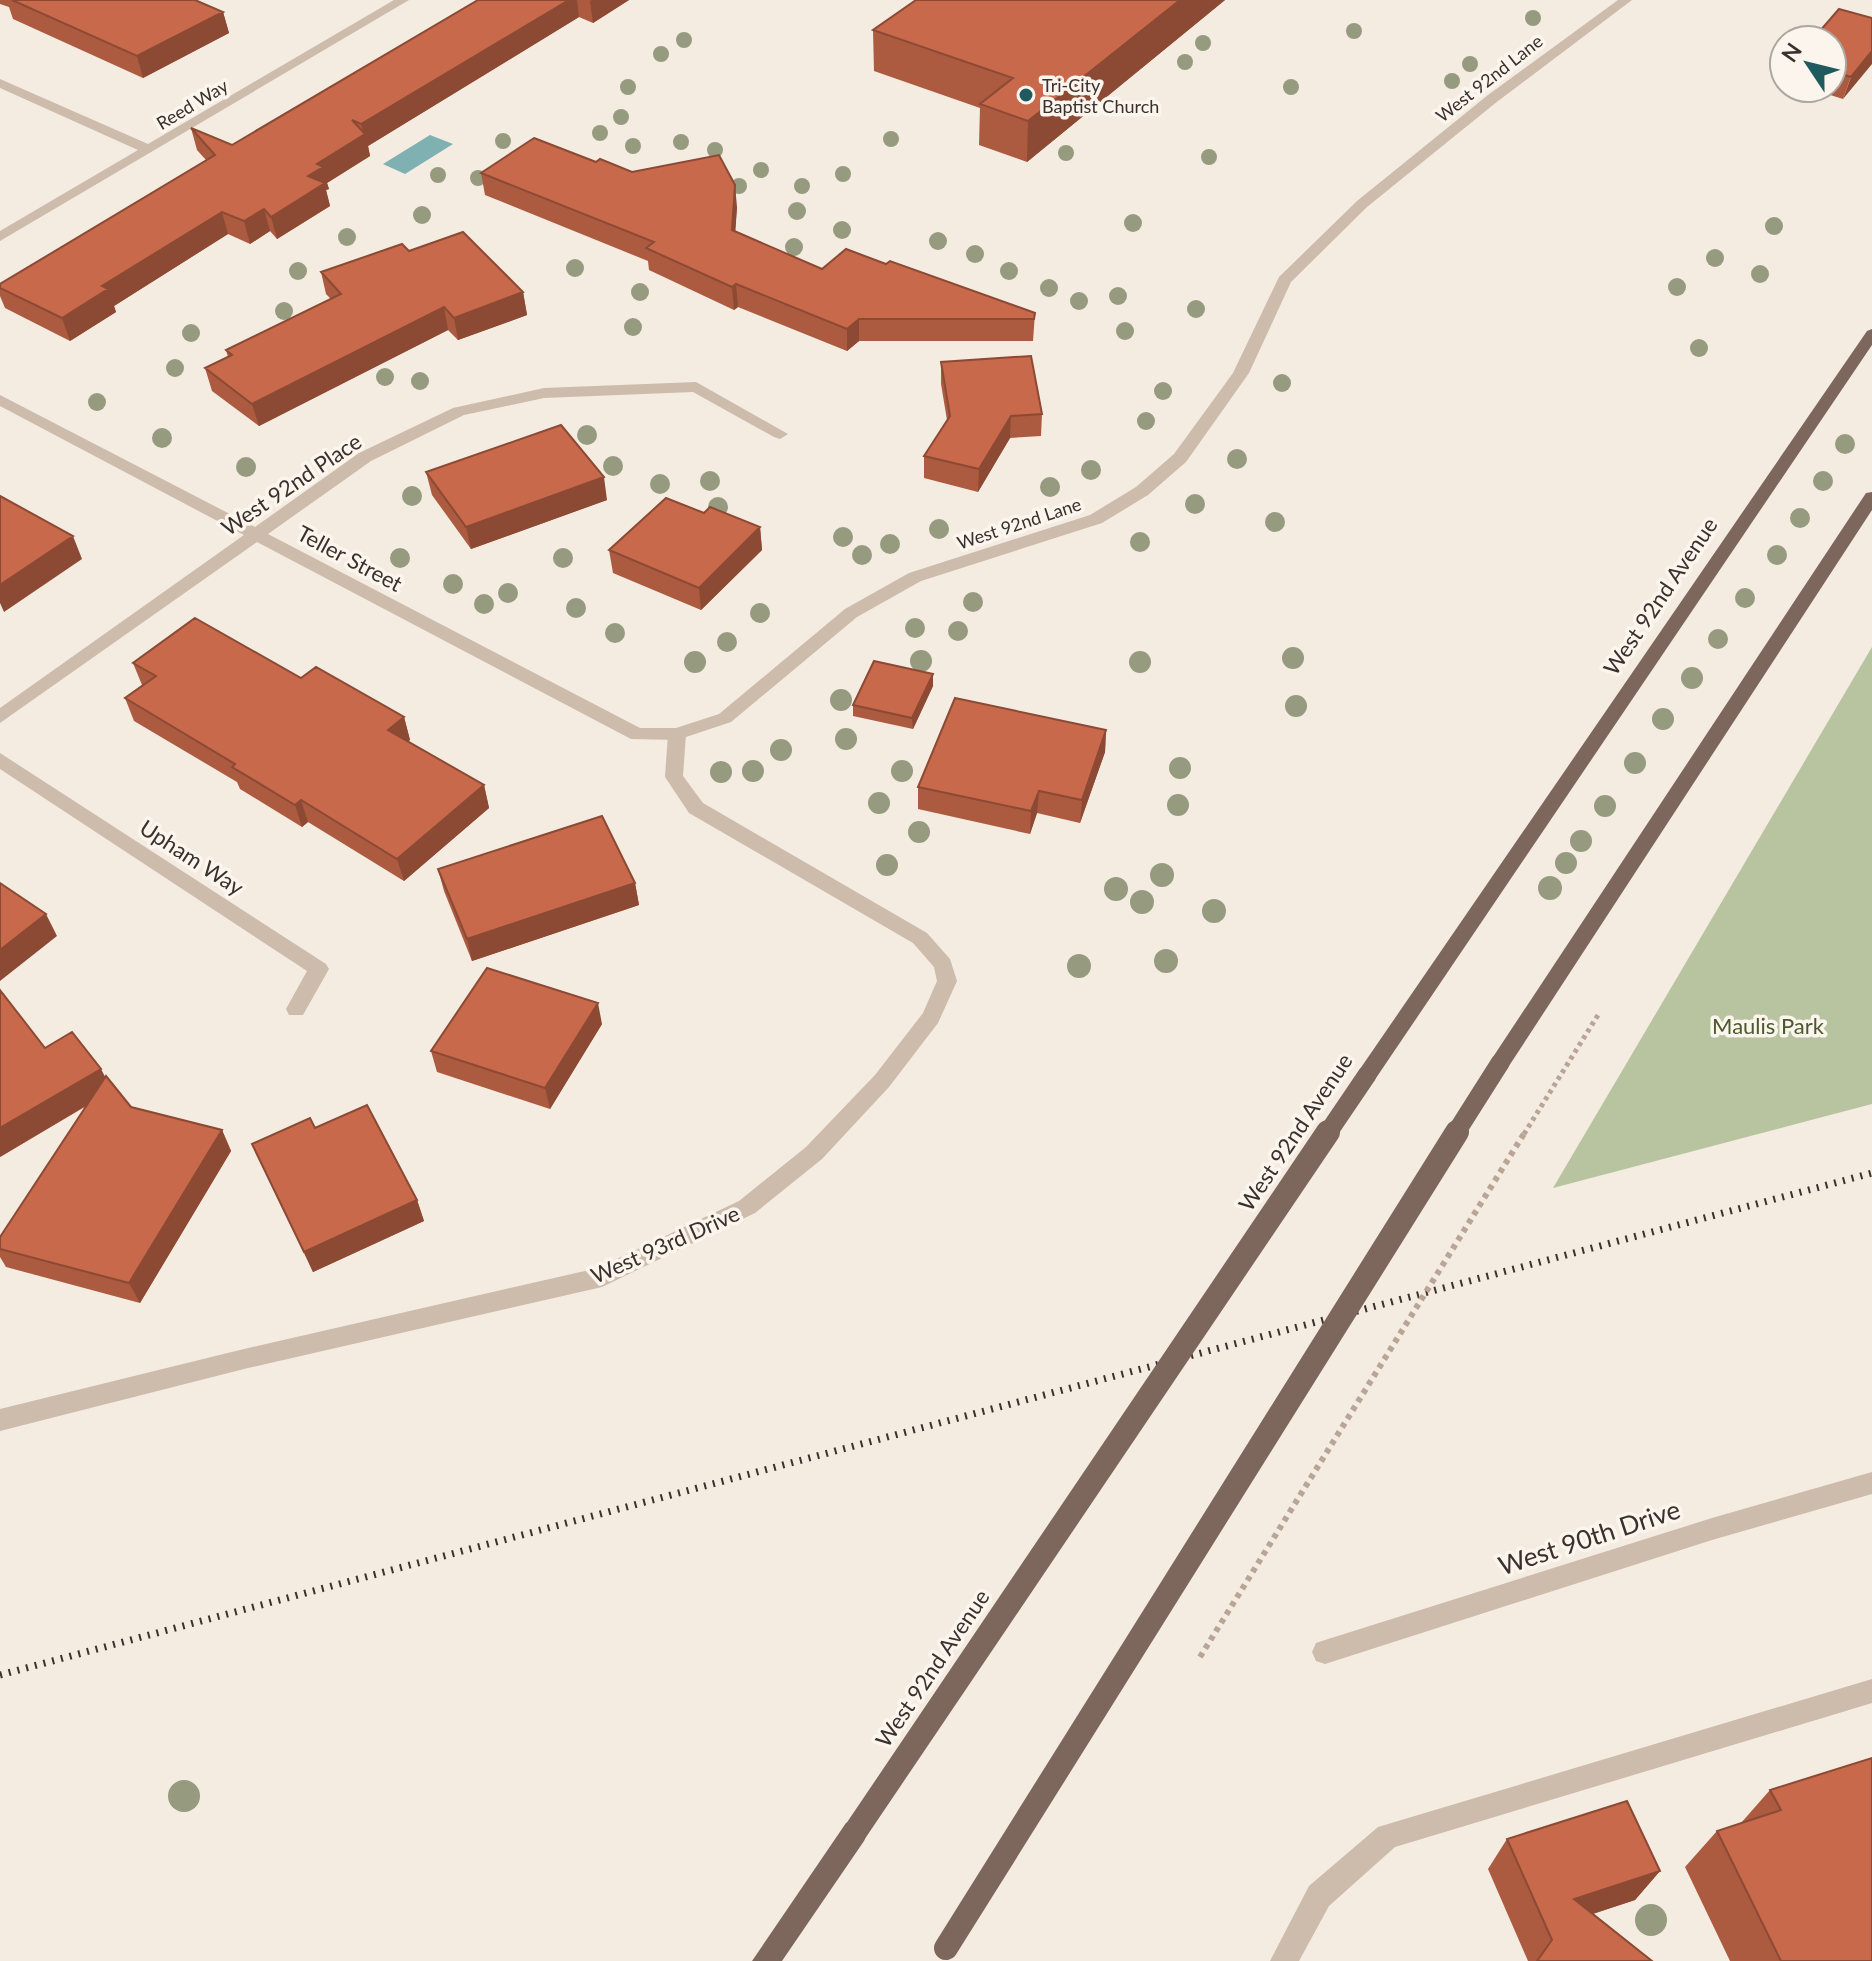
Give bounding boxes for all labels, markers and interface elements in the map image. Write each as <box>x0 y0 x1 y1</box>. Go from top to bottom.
north arrow <box>1768 24 1848 104</box>
street label: West 92nd Lane <box>1431 30 1547 126</box>
text: N <box>1775 38 1807 67</box>
street label: Reed Way <box>152 74 232 134</box>
place label: Tri-City Baptist Church <box>1042 74 1159 117</box>
marker: Tri-City Baptist Church <box>1017 86 1035 104</box>
street label: West 92nd Place <box>216 427 366 541</box>
street label: West 92nd Lane <box>954 493 1084 553</box>
street label: West 92nd Avenue <box>1597 512 1723 680</box>
street label: Teller Street <box>293 519 407 597</box>
street label: Upham Way <box>135 813 250 901</box>
park label: Maulis Park <box>1712 1012 1825 1039</box>
street label: West 92nd Avenue <box>1232 1048 1358 1216</box>
street label: West 93rd Drive <box>587 1199 743 1289</box>
street label: West 90th Drive <box>1494 1493 1684 1581</box>
street label: West 92nd Avenue <box>869 1584 995 1752</box>

